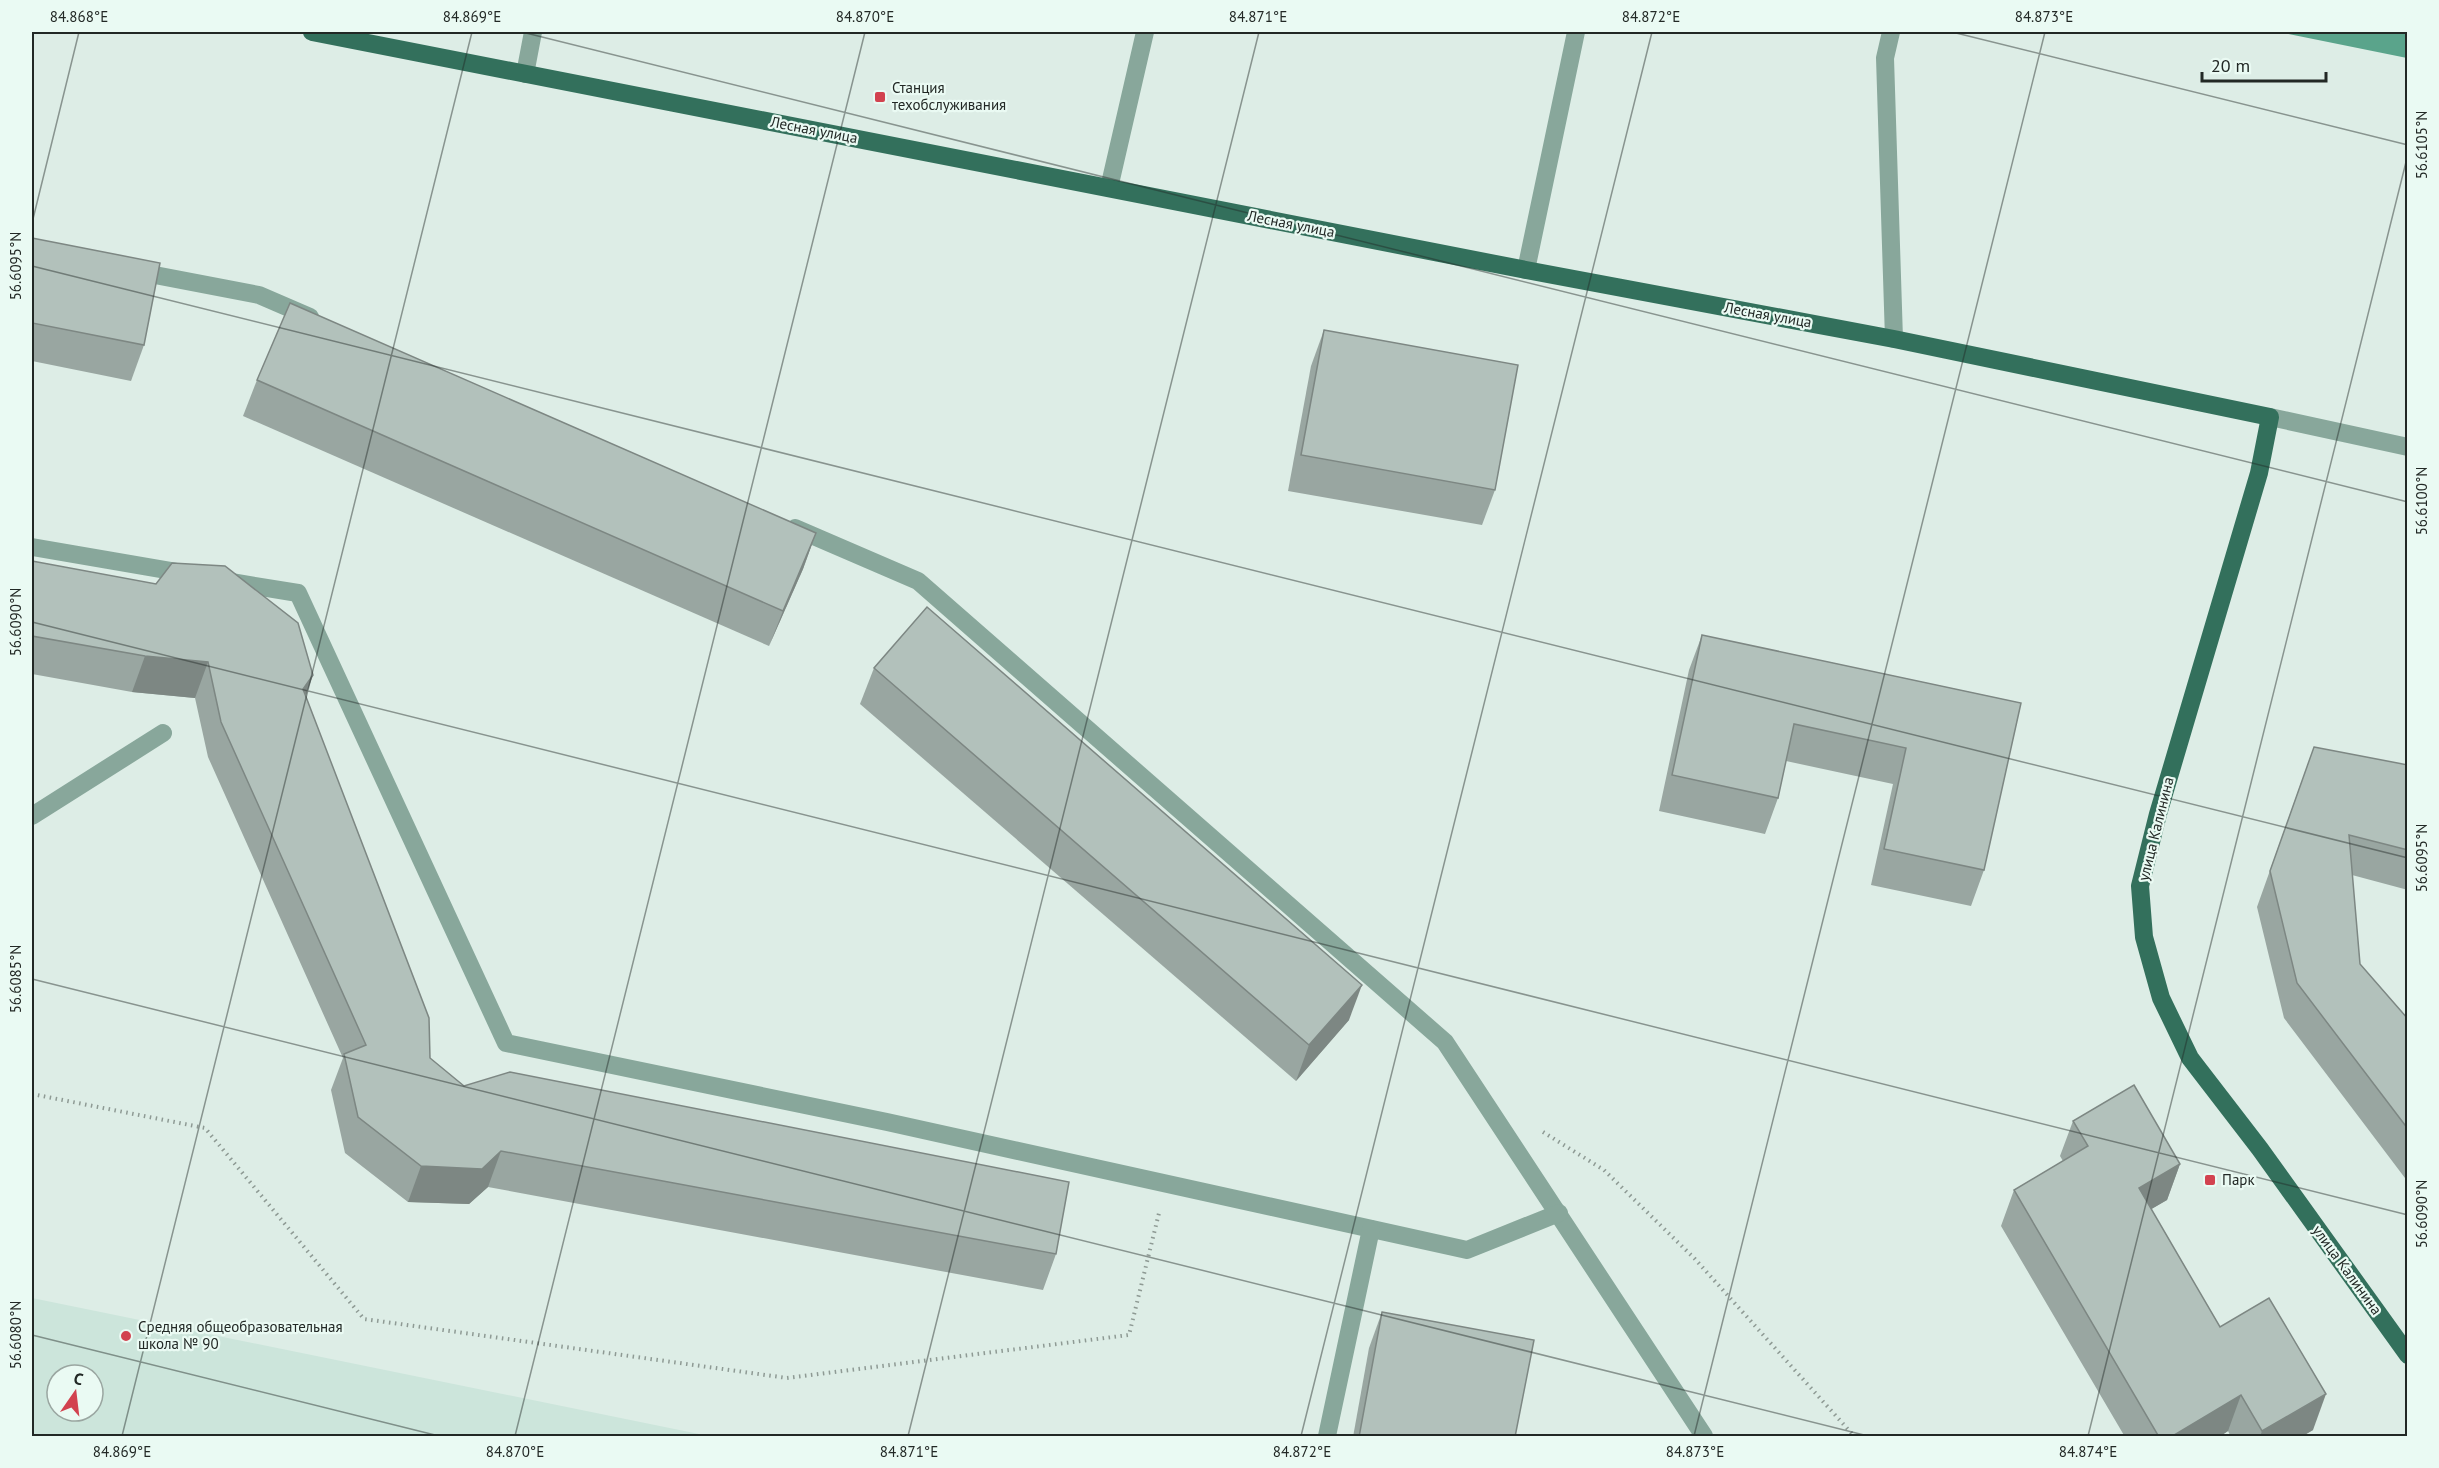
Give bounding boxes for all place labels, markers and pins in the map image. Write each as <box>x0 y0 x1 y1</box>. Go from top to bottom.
place label: Станция техобслуживания <box>892 78 1006 114</box>
marker: Станция техобслуживания <box>873 90 887 104</box>
place label: Парк <box>2222 1170 2255 1189</box>
marker: Парк <box>2203 1173 2217 1187</box>
place label: Средняя общеобразовательная школа № 90 <box>138 1317 343 1353</box>
marker: Средняя общеобразовательная школа № 90 <box>119 1329 133 1343</box>

